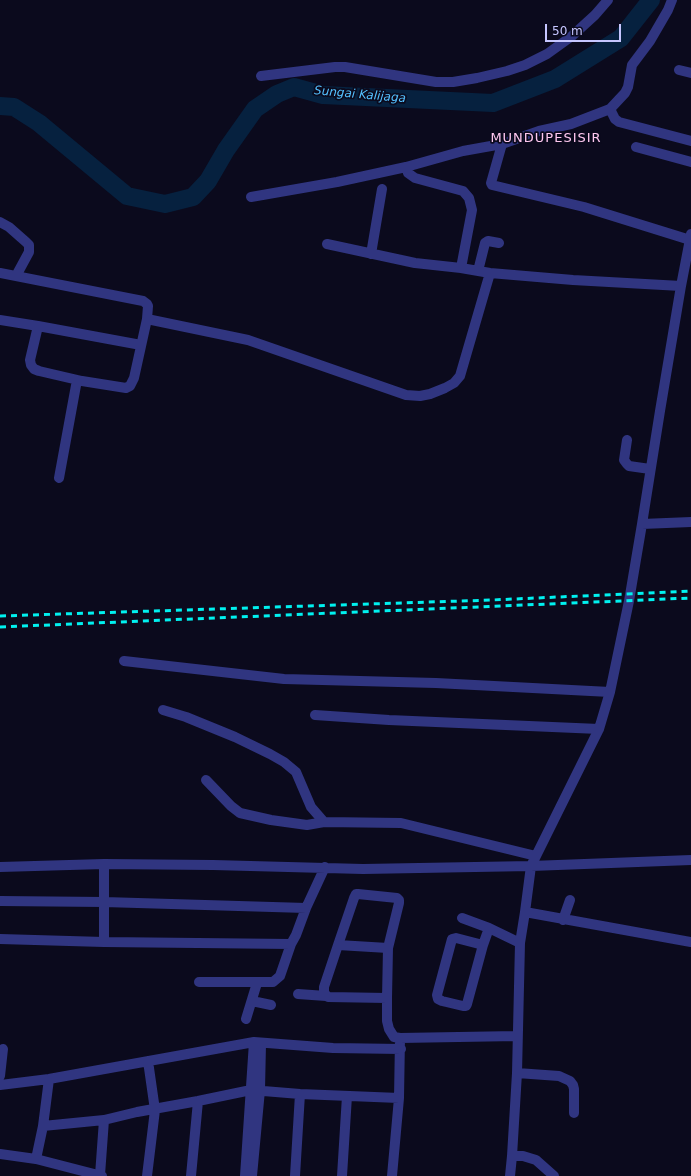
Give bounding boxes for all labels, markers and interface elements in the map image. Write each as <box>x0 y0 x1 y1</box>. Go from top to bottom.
scale bar <box>547 16 623 42</box>
text: 50 m <box>552 24 583 38</box>
water label: Sungai Kalijaga <box>314 84 406 106</box>
district label: MUNDUPESISIR <box>490 131 602 147</box>

